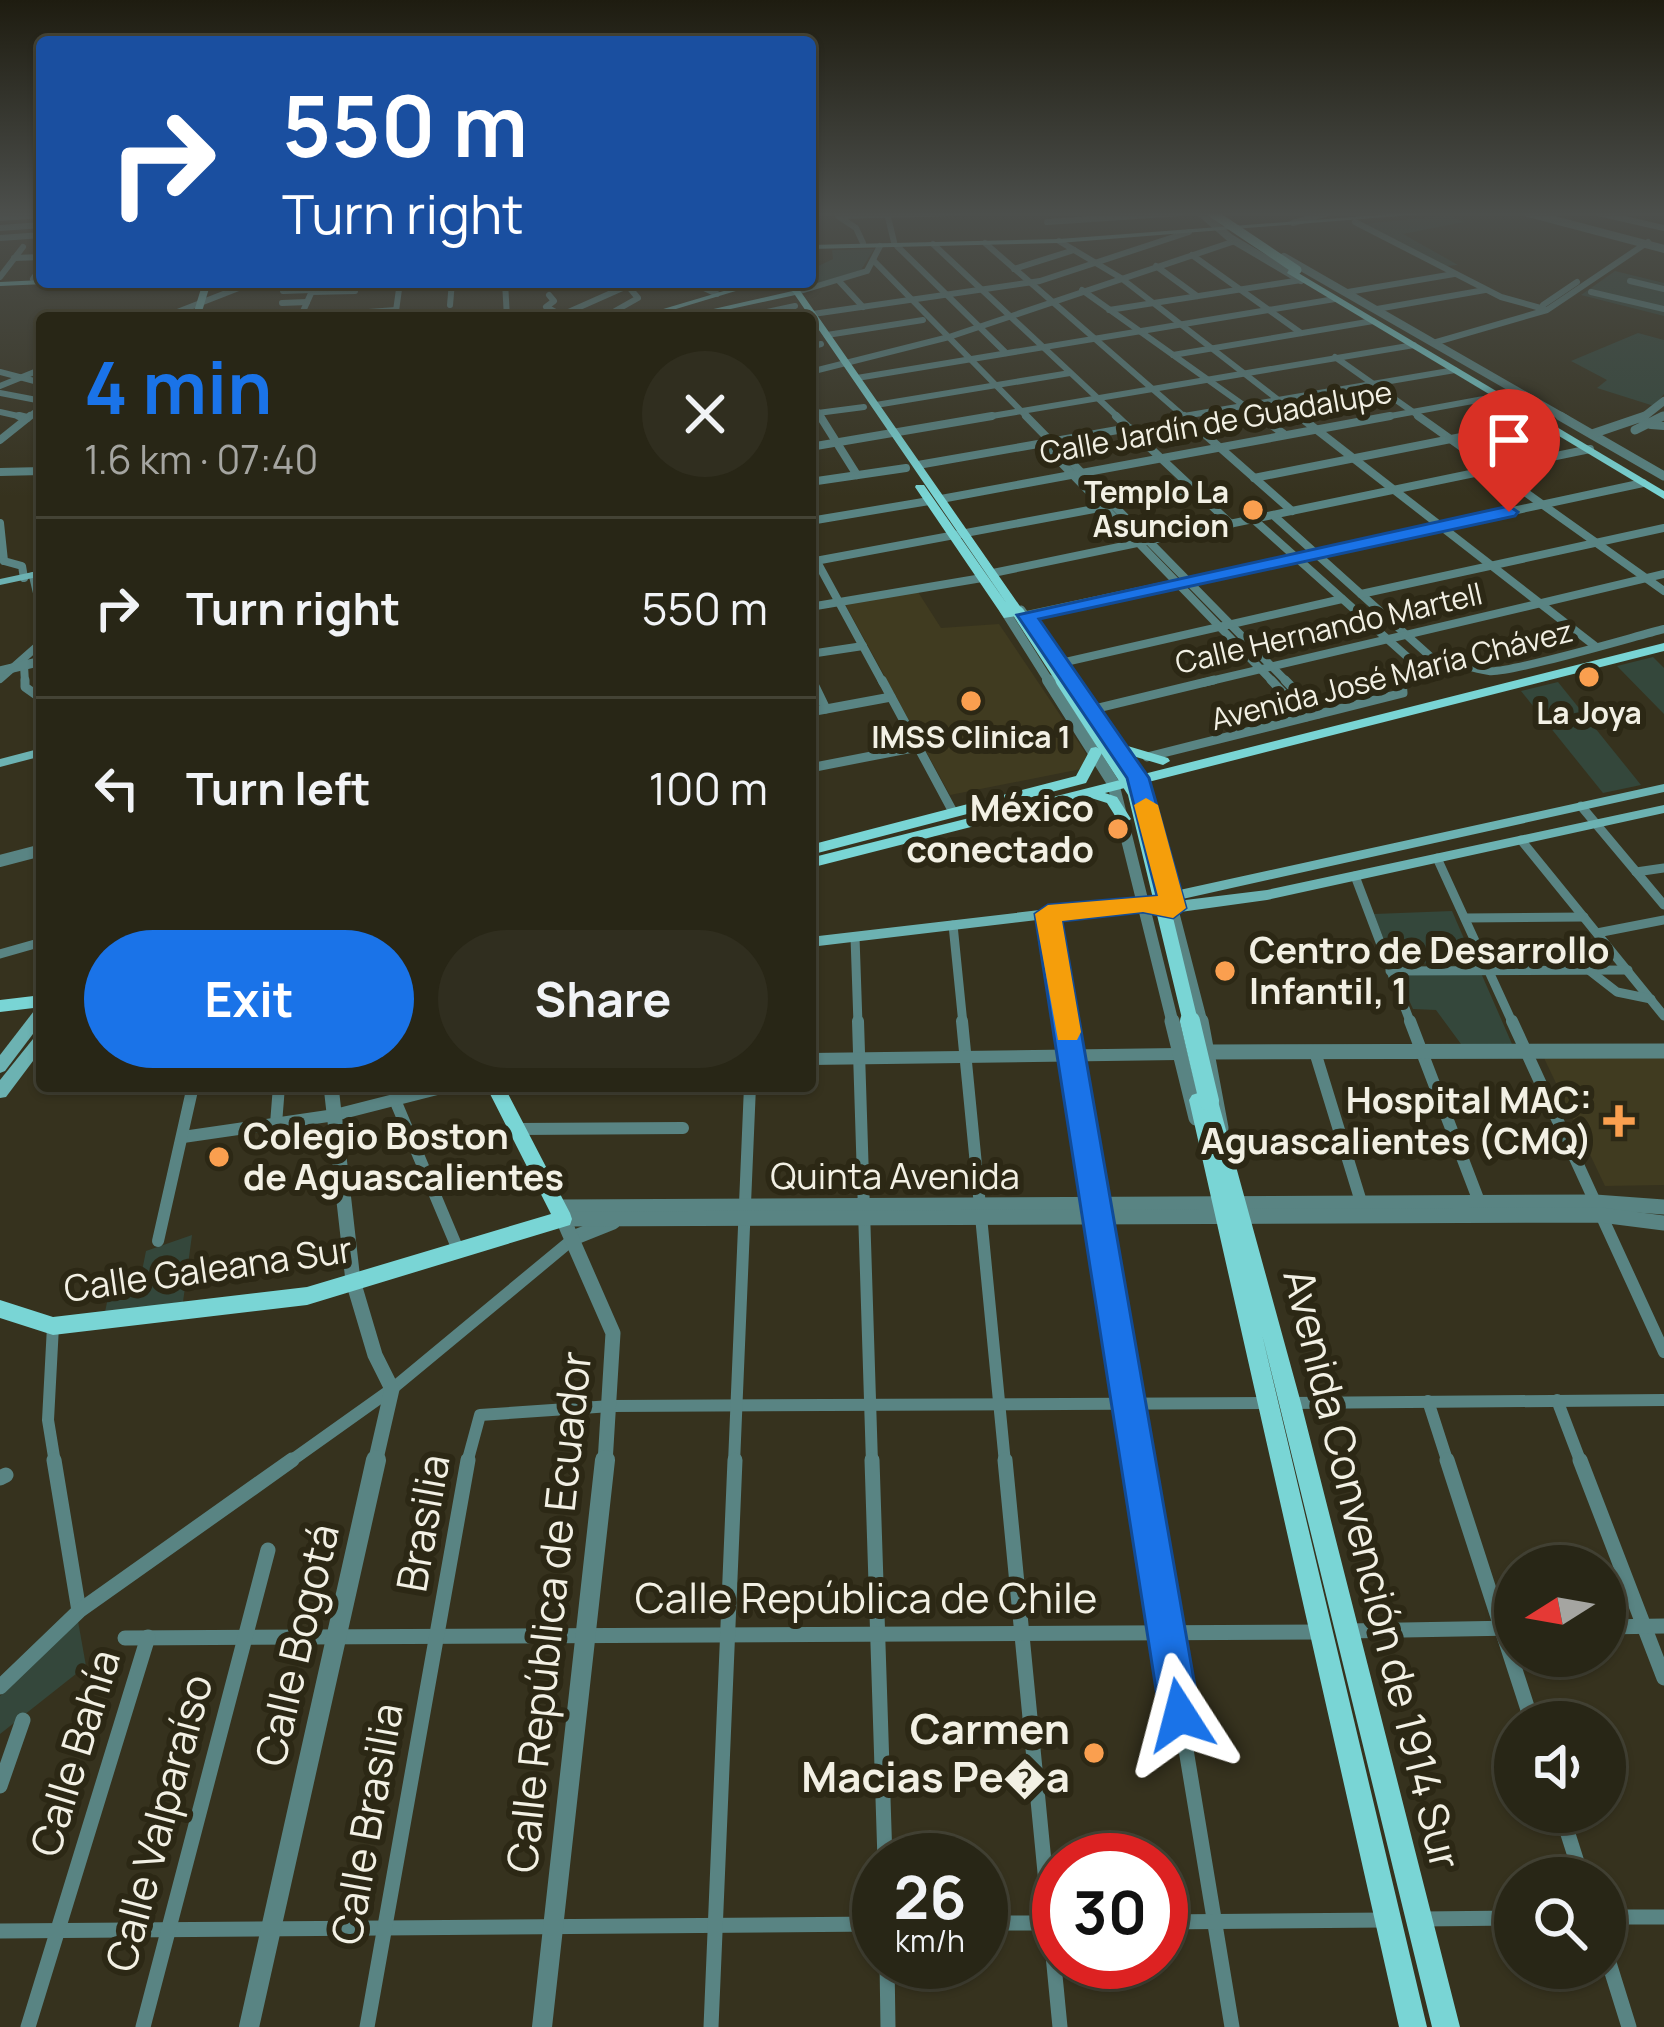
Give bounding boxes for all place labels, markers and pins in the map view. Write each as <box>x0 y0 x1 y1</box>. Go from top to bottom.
pin <box>1458 389 1560 512</box>
place label: Templo La Asuncion <box>1084 471 1229 546</box>
marker: Templo La Asuncion <box>1240 497 1266 523</box>
marker: La Joya <box>1576 664 1602 690</box>
marker: IMSS Clinica 1 <box>958 688 984 714</box>
place label: La Joya <box>1536 692 1642 733</box>
place label: IMSS Clinica 1 <box>871 716 1071 757</box>
place label: México conectado <box>906 783 1094 873</box>
marker: México conectado <box>1105 816 1131 842</box>
place label: Centro de Desarrollo Infantil, 1 <box>1249 925 1610 1015</box>
marker: Centro de Desarrollo Infantil, 1 <box>1212 958 1238 984</box>
place label: Hospital MAC: Aguascalientes (CMQ) <box>1201 1075 1592 1165</box>
marker: Hospital MAC: Aguascalientes (CMQ) <box>1603 1105 1635 1137</box>
place label: Colegio Boston de Aguascalientes <box>243 1111 564 1201</box>
marker: Colegio Boston de Aguascalientes <box>206 1144 232 1170</box>
place label: Carmen Macias Pe�a <box>801 1699 1070 1805</box>
marker: Carmen Macias Pe�a <box>1081 1740 1107 1766</box>

